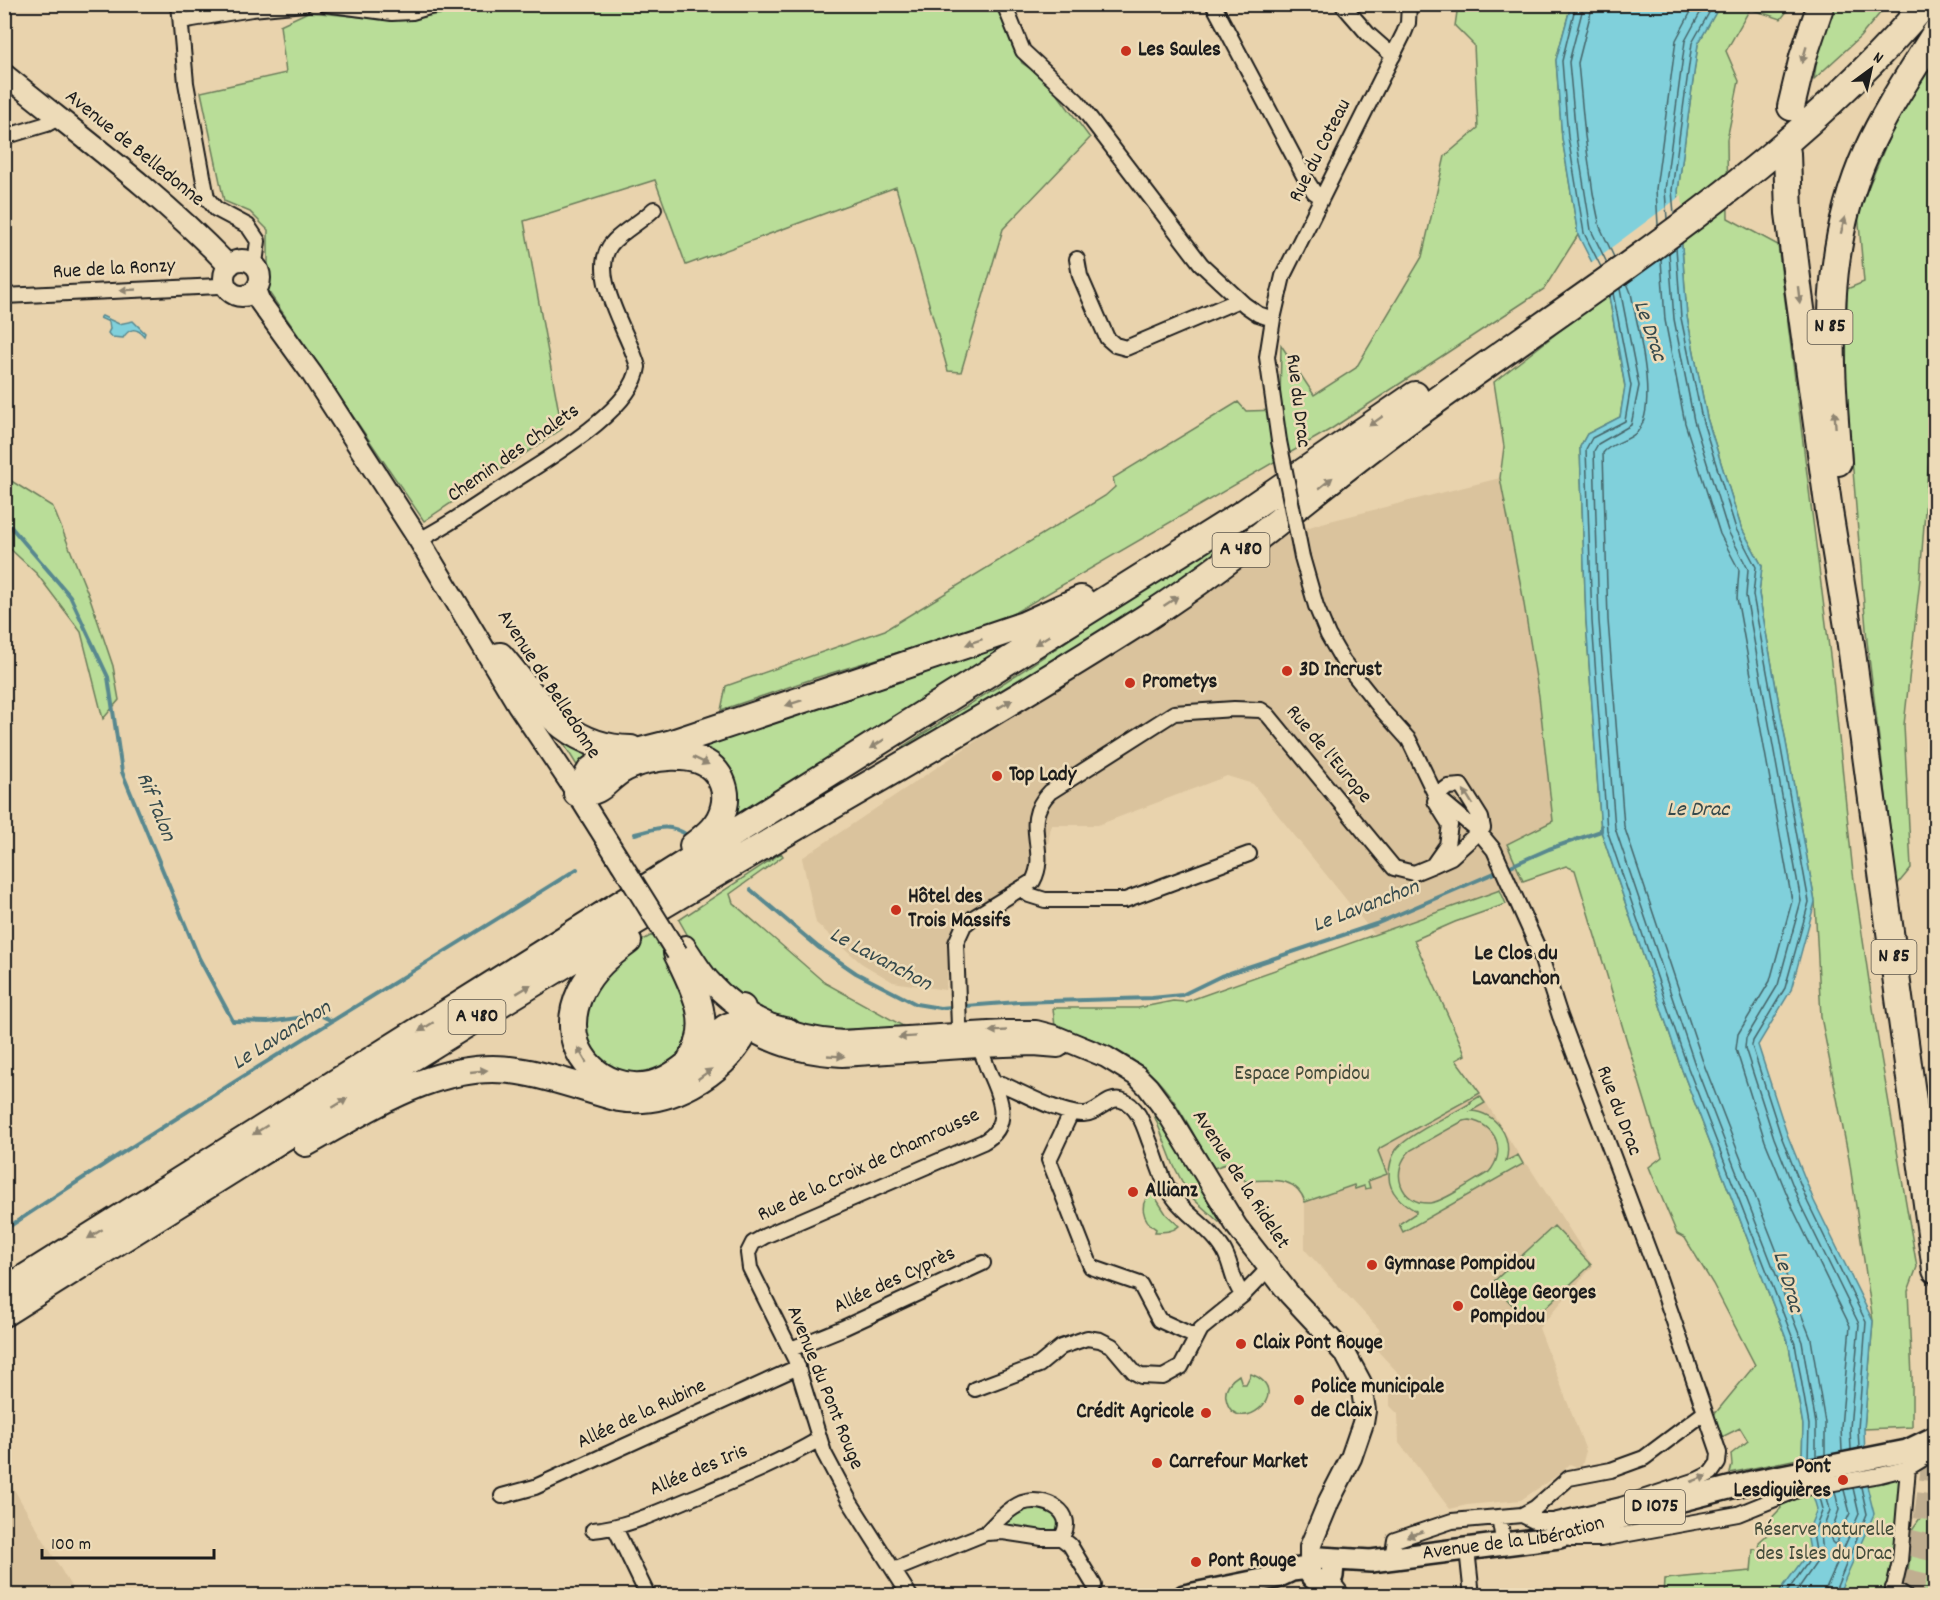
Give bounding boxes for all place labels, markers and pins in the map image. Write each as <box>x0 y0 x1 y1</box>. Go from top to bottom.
place label: Les Saules <box>1138 36 1221 66</box>
marker: Les Saules <box>1119 44 1133 58</box>
place label: 3D Incrust <box>1299 656 1382 686</box>
marker: 3D Incrust <box>1280 664 1294 678</box>
place label: Prometys <box>1142 668 1218 698</box>
marker: Prometys <box>1123 676 1137 690</box>
place label: Top Lady <box>1009 761 1078 791</box>
marker: Top Lady <box>990 769 1004 783</box>
place label: Hôtel des Trois Massifs <box>908 883 1011 937</box>
marker: Hôtel des Trois Massifs <box>889 903 903 917</box>
place label: Allianz <box>1145 1177 1199 1207</box>
marker: Allianz <box>1126 1185 1140 1199</box>
place label: Gymnase Pompidou <box>1384 1250 1535 1280</box>
marker: Gymnase Pompidou <box>1365 1258 1379 1272</box>
place label: Collège Georges Pompidou <box>1470 1279 1596 1333</box>
marker: Collège Georges Pompidou <box>1451 1299 1465 1313</box>
place label: Claix Pont Rouge <box>1253 1329 1383 1359</box>
marker: Claix Pont Rouge <box>1234 1337 1248 1351</box>
place label: Police municipale de Claix <box>1311 1373 1444 1427</box>
marker: Police municipale de Claix <box>1292 1393 1306 1407</box>
place label: Crédit Agricole <box>1076 1398 1194 1428</box>
marker: Crédit Agricole <box>1199 1406 1213 1420</box>
place label: Carrefour Market <box>1169 1448 1308 1478</box>
place label: Pont Lesdiguières <box>1734 1453 1831 1507</box>
marker: Carrefour Market <box>1150 1456 1164 1470</box>
marker: Pont Lesdiguières <box>1836 1473 1850 1487</box>
place label: Pont Rouge <box>1208 1547 1296 1577</box>
marker: Pont Rouge <box>1189 1555 1203 1569</box>

